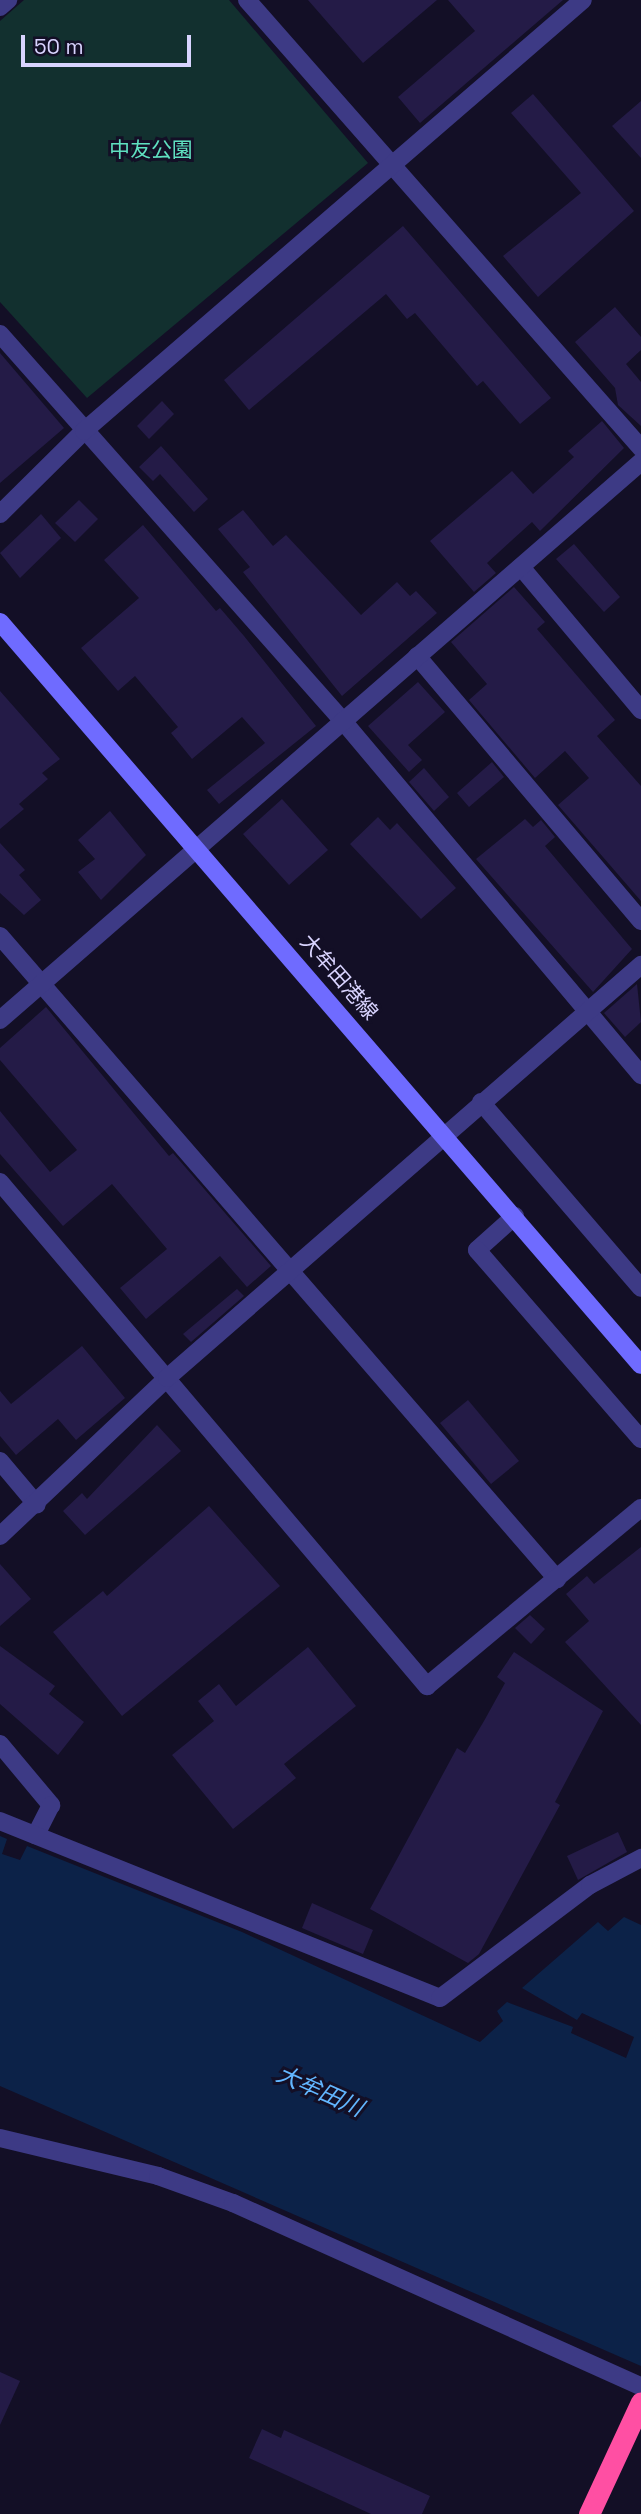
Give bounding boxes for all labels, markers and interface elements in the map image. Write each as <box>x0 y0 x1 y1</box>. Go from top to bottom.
scale bar <box>24 21 194 65</box>
text: 50 m <box>34 33 84 60</box>
park label: 中友公園 <box>109 137 193 163</box>
street label: 大牟田港線 <box>295 929 383 1025</box>
water label: 大牟田川 <box>272 2060 368 2122</box>

